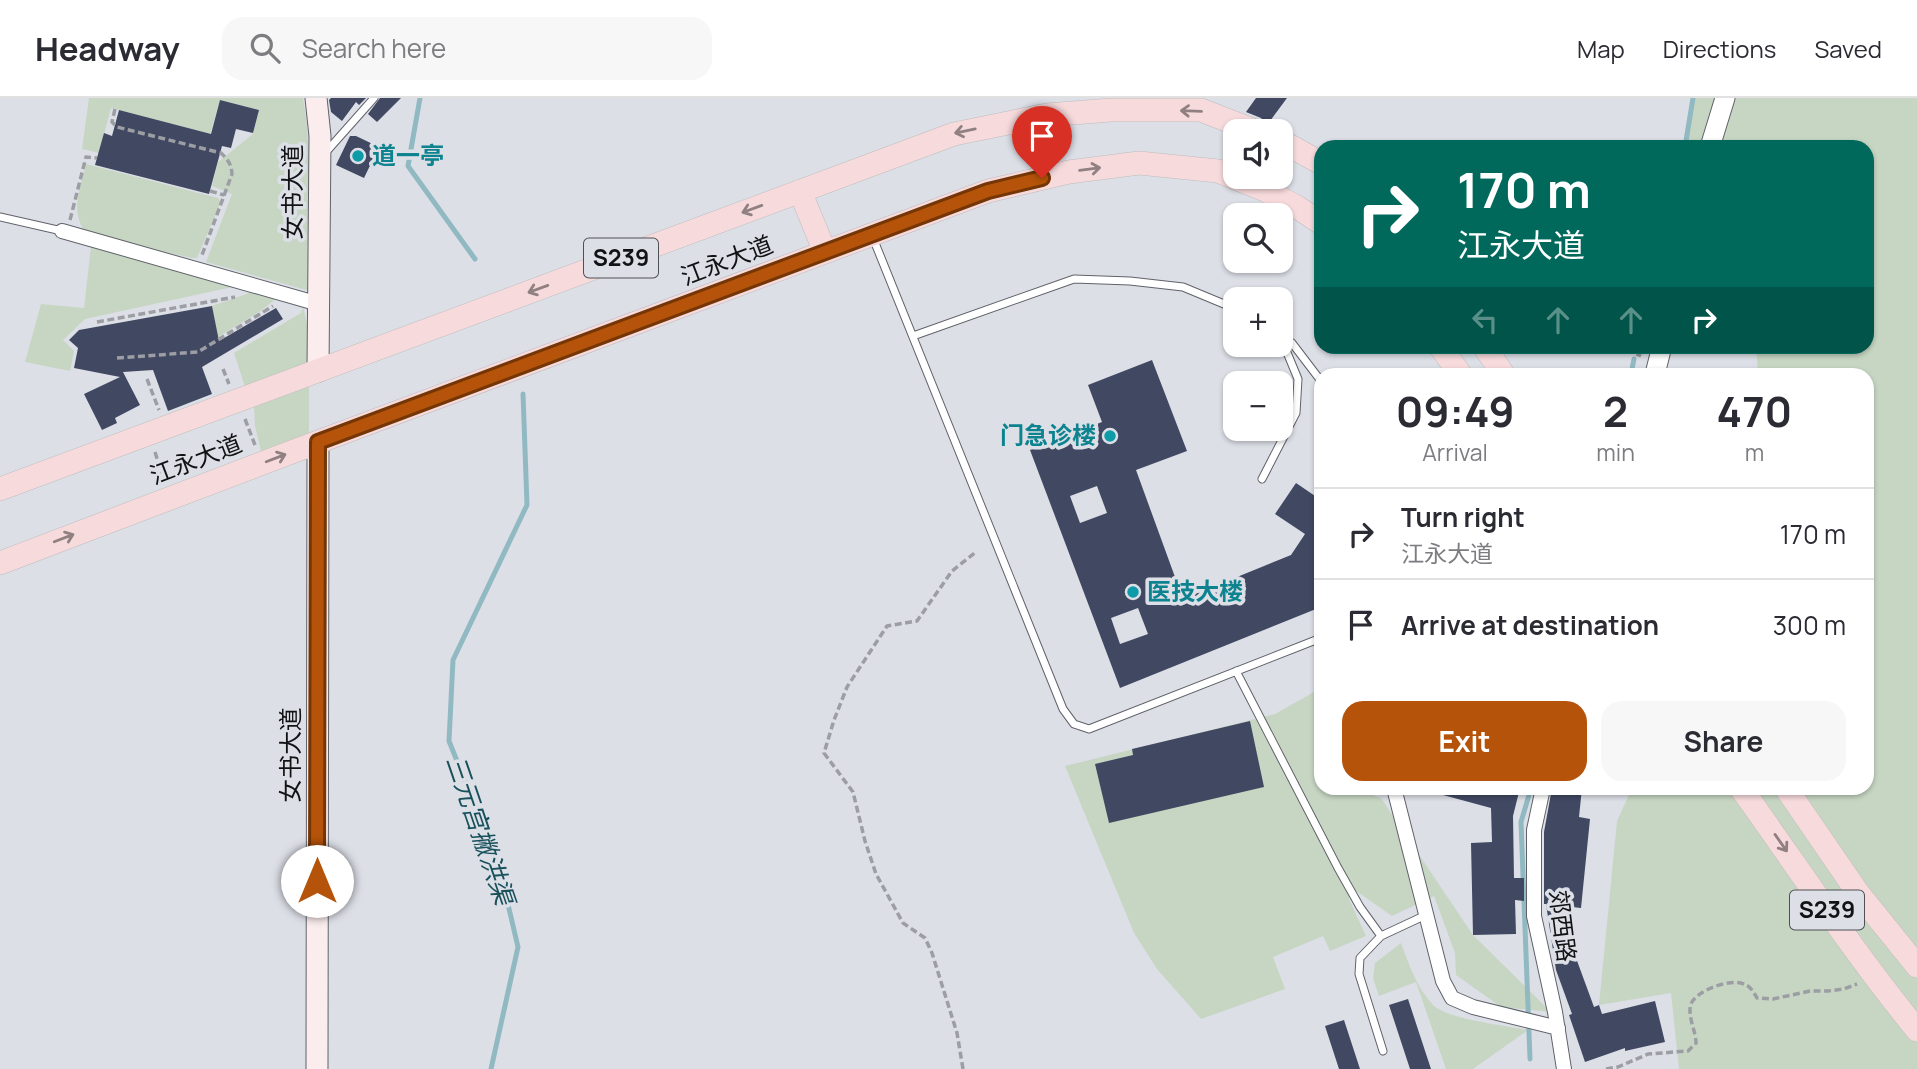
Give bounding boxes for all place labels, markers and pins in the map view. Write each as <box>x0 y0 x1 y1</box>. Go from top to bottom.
pin <box>1012 106 1072 178</box>
place label: 道一亭 <box>372 138 444 171</box>
marker: 道一亭 <box>350 148 366 164</box>
place label: 门急诊楼 <box>1000 418 1096 451</box>
marker: 门急诊楼 <box>1102 428 1118 444</box>
place label: 医技大楼 <box>1147 574 1243 607</box>
marker: 医技大楼 <box>1125 584 1141 600</box>

